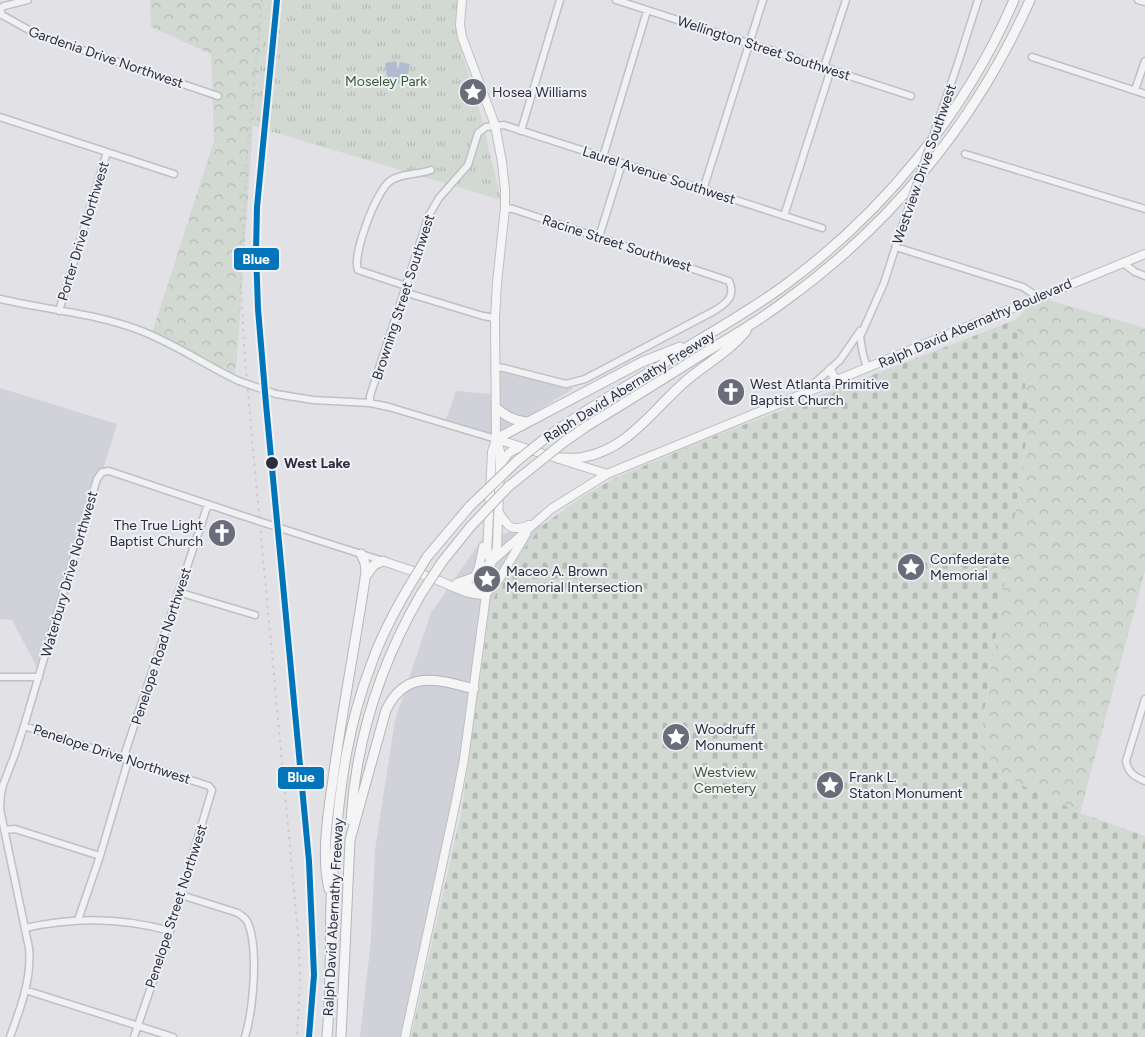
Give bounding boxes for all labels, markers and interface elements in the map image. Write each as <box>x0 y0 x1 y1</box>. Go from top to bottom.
street label: Wellington Street Southwest <box>675 12 853 85</box>
street label: Gardenia Drive Northwest <box>26 23 186 92</box>
park label: Moseley Park <box>345 73 427 90</box>
place icon: Hosea Williams <box>458 77 488 107</box>
street label: Westview Drive Southwest <box>889 82 960 247</box>
place label: Hosea Williams <box>492 84 587 101</box>
street label: Laurel Avenue Southwest <box>580 143 737 208</box>
street label: Porter Drive Northwest <box>54 159 113 303</box>
street label: Racine Street Southwest <box>540 211 694 276</box>
street label: Browning Street Southwest <box>369 212 438 382</box>
line badge: Blue <box>233 247 280 271</box>
text: Blue <box>242 251 270 268</box>
street label: Ralph David Abernathy Boulevard <box>876 275 1074 372</box>
street label: Ralph David Abernathy Freeway <box>540 326 719 446</box>
place label: West Atlanta Primitive Baptist Church <box>750 376 889 409</box>
church icon: West Atlanta Primitive Baptist Church <box>716 377 746 407</box>
marker: West Lake <box>264 455 280 471</box>
place label: West Lake <box>284 455 351 472</box>
street label: Waterbury Drive Northwest <box>38 489 101 659</box>
place label: The True Light Baptist Church <box>109 517 203 550</box>
church icon: The True Light Baptist Church <box>207 518 237 548</box>
place label: Confederate Memorial <box>930 551 1010 584</box>
place icon: Confederate Memorial <box>896 552 926 582</box>
place label: Maceo A. Brown Memorial Intersection <box>506 563 643 596</box>
place icon: Maceo A. Brown Memorial Intersection <box>472 564 502 594</box>
street label: Penelope Road Northwest <box>128 565 195 727</box>
street label: Penelope Drive Northwest <box>31 721 193 788</box>
place label: Woodruff Monument <box>695 721 763 754</box>
place icon: Woodruff Monument <box>661 722 691 752</box>
park label: Westview Cemetery <box>694 764 757 797</box>
line badge: Blue <box>277 766 325 790</box>
text: Blue <box>287 769 315 786</box>
place label: Frank L. Staton Monument <box>849 769 963 802</box>
place icon: Frank L. Staton Monument <box>815 770 845 800</box>
street label: Ralph David Abernathy Freeway <box>320 817 347 1017</box>
street label: Penelope Street Northwest <box>142 822 211 990</box>

